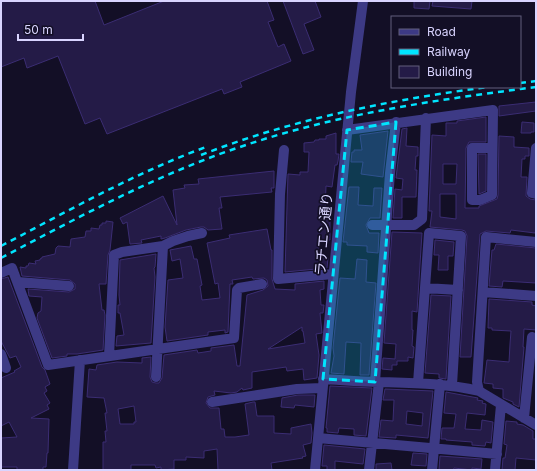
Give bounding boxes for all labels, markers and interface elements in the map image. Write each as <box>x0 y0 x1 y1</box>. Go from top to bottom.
scale bar <box>18 16 83 42</box>
legend <box>391 16 521 88</box>
text: 50 m <box>24 22 53 37</box>
text: Road <box>427 24 456 39</box>
text: Railway <box>427 44 471 59</box>
text: Building <box>427 64 472 79</box>
street label: ラチエン通り <box>311 191 335 277</box>

